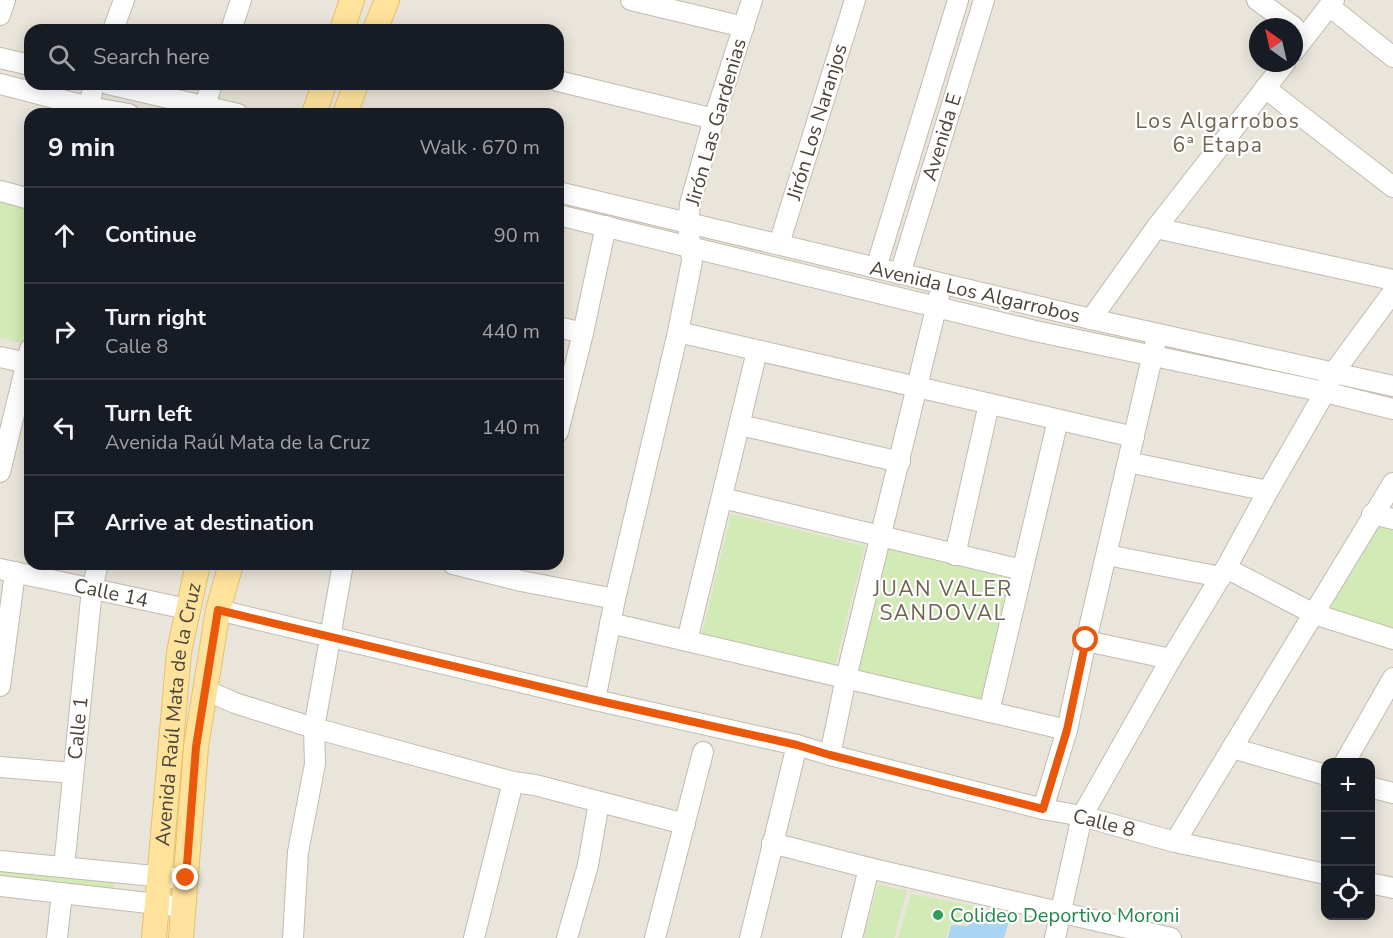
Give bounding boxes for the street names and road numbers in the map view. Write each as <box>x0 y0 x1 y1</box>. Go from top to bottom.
street label: Jirón Las Gardenias <box>679 35 753 210</box>
street label: Jirón Los Naranjos <box>780 40 854 205</box>
street label: Avenida E <box>916 90 968 184</box>
street label: Avenida Los Algarrobos <box>867 255 1083 329</box>
street label: Calle 14 <box>71 572 151 614</box>
street label: Avenida Raúl Mata de la Cruz <box>149 580 207 847</box>
street label: Calle 1 <box>61 695 95 761</box>
street label: Calle 8 <box>1070 802 1138 844</box>

